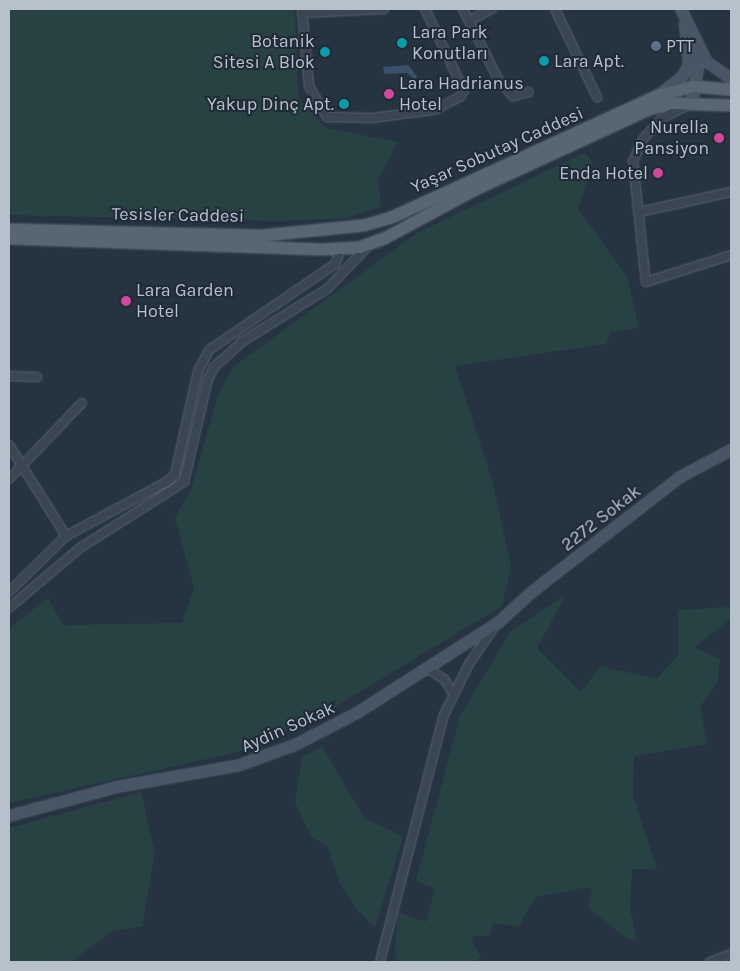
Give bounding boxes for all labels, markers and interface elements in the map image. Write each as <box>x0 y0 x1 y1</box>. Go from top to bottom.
place label: Lara Park Konutları <box>412 22 488 64</box>
place label: Botanik Sitesi A Blok <box>213 31 315 74</box>
place label: PTT <box>666 35 694 57</box>
marker: Lara Park Konutları <box>396 37 408 49</box>
marker: PTT <box>650 40 662 52</box>
marker: Botanik Sitesi A Blok <box>319 46 331 58</box>
place label: Lara Apt. <box>554 50 624 72</box>
marker: Lara Apt. <box>538 55 550 67</box>
place label: Lara Hadrianus Hotel <box>399 73 524 116</box>
marker: Lara Hadrianus Hotel <box>383 88 395 100</box>
place label: Yakup Dinç Apt. <box>207 93 334 115</box>
marker: Yakup Dinç Apt. <box>338 98 350 110</box>
street label: Yaşar Sobutay Caddesi <box>407 102 587 198</box>
place label: Nurella Pansiyon <box>634 117 709 160</box>
marker: Nurella Pansiyon <box>713 132 725 144</box>
place label: Enda Hotel <box>559 162 648 184</box>
marker: Enda Hotel <box>652 167 664 179</box>
street label: Tesisler Caddesi <box>112 203 244 227</box>
place label: Lara Garden Hotel <box>136 280 234 322</box>
marker: Lara Garden Hotel <box>120 295 132 307</box>
street label: 2272 Sokak <box>557 480 645 556</box>
street label: Aydin Sokak <box>238 697 338 757</box>

